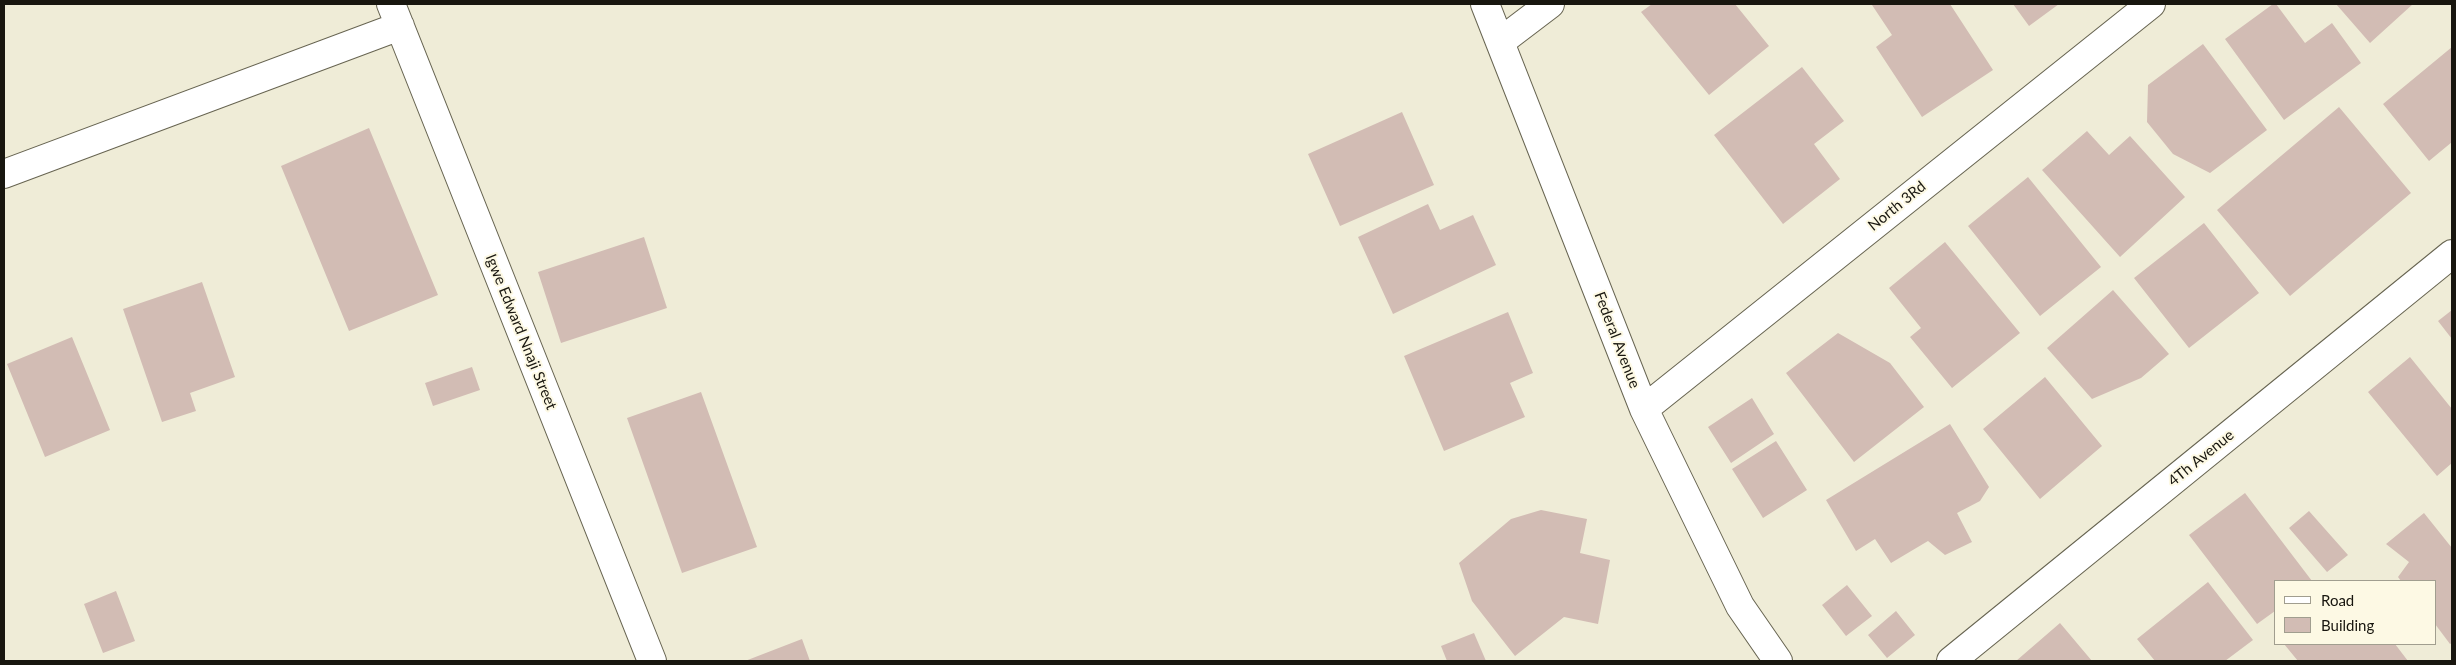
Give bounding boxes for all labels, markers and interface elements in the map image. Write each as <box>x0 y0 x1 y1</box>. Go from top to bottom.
street label: North 3Rd <box>1865 177 1929 235</box>
street label: Igwe Edward Nnaji Street <box>482 252 560 412</box>
street label: Federal Avenue <box>1590 289 1644 391</box>
street label: 4Th Avenue <box>2165 426 2237 490</box>
legend <box>2274 580 2436 645</box>
text: Road <box>2321 591 2354 609</box>
text: Building <box>2321 616 2374 634</box>

